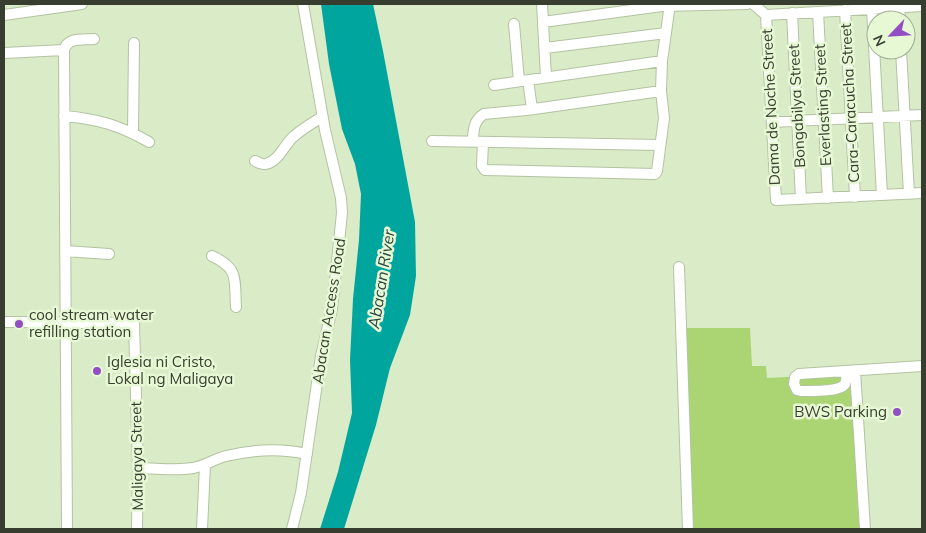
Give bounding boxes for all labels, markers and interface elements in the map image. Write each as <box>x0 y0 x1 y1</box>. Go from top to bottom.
north arrow <box>866 10 916 60</box>
street label: Cara-Caracucha Street <box>836 23 863 183</box>
street label: Dama de Noche Street <box>757 28 784 186</box>
text: N <box>869 32 890 49</box>
street label: Bongabilya Street <box>784 44 809 168</box>
street label: Everlasting Street <box>810 44 835 167</box>
water label: Abacan River <box>363 227 399 331</box>
street label: Abacan Access Road <box>308 237 349 385</box>
place label: cool stream water refilling station <box>29 305 154 341</box>
marker: cool stream water refilling station <box>13 318 25 330</box>
place label: Iglesia ni Cristo, Lokal ng Maligaya <box>107 352 233 388</box>
marker: Iglesia ni Cristo, Lokal ng Maligaya <box>91 365 103 377</box>
street label: Maligaya Street <box>126 401 147 511</box>
place label: BWS Parking <box>794 402 887 421</box>
marker: BWS Parking <box>891 406 903 418</box>

